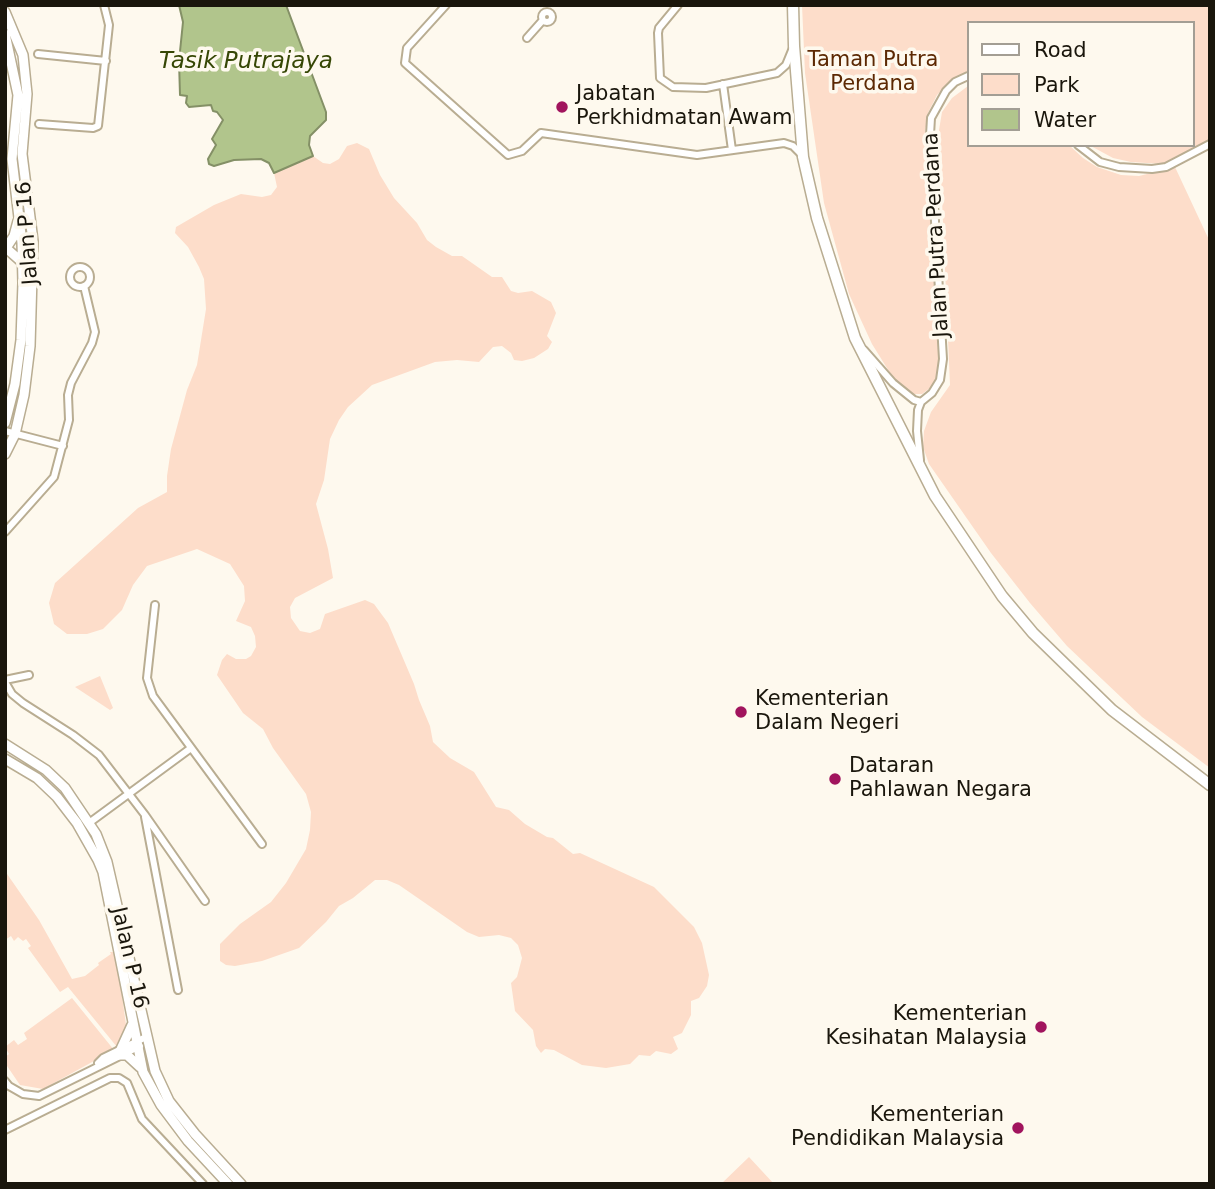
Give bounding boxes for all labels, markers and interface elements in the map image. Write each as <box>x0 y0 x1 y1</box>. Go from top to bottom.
legend <box>967 21 1194 147</box>
text: Road <box>1034 38 1087 62</box>
water label: Tasik Putrajaya <box>159 48 333 76</box>
park label: Taman Putra Perdana <box>808 48 938 98</box>
text: Park <box>1034 73 1079 97</box>
place label: Jabatan Perkhidmatan Awam <box>576 82 793 132</box>
marker: Jabatan Perkhidmatan Awam <box>554 99 570 115</box>
text: Water <box>1034 108 1096 132</box>
street label: Jalan Putra Perdana <box>919 132 955 338</box>
street label: Jalan P 16 <box>12 180 44 286</box>
place label: Kementerian Dalam Negeri <box>755 687 899 737</box>
marker: Kementerian Dalam Negeri <box>733 704 749 720</box>
place label: Dataran Pahlawan Negara <box>849 754 1032 804</box>
marker: Dataran Pahlawan Negara <box>827 771 843 787</box>
street label: Jalan P 16 <box>105 905 153 1011</box>
place label: Kementerian Kesihatan Malaysia <box>826 1002 1027 1052</box>
marker: Kementerian Kesihatan Malaysia <box>1033 1019 1049 1035</box>
place label: Kementerian Pendidikan Malaysia <box>791 1103 1004 1153</box>
marker: Kementerian Pendidikan Malaysia <box>1010 1120 1026 1136</box>

